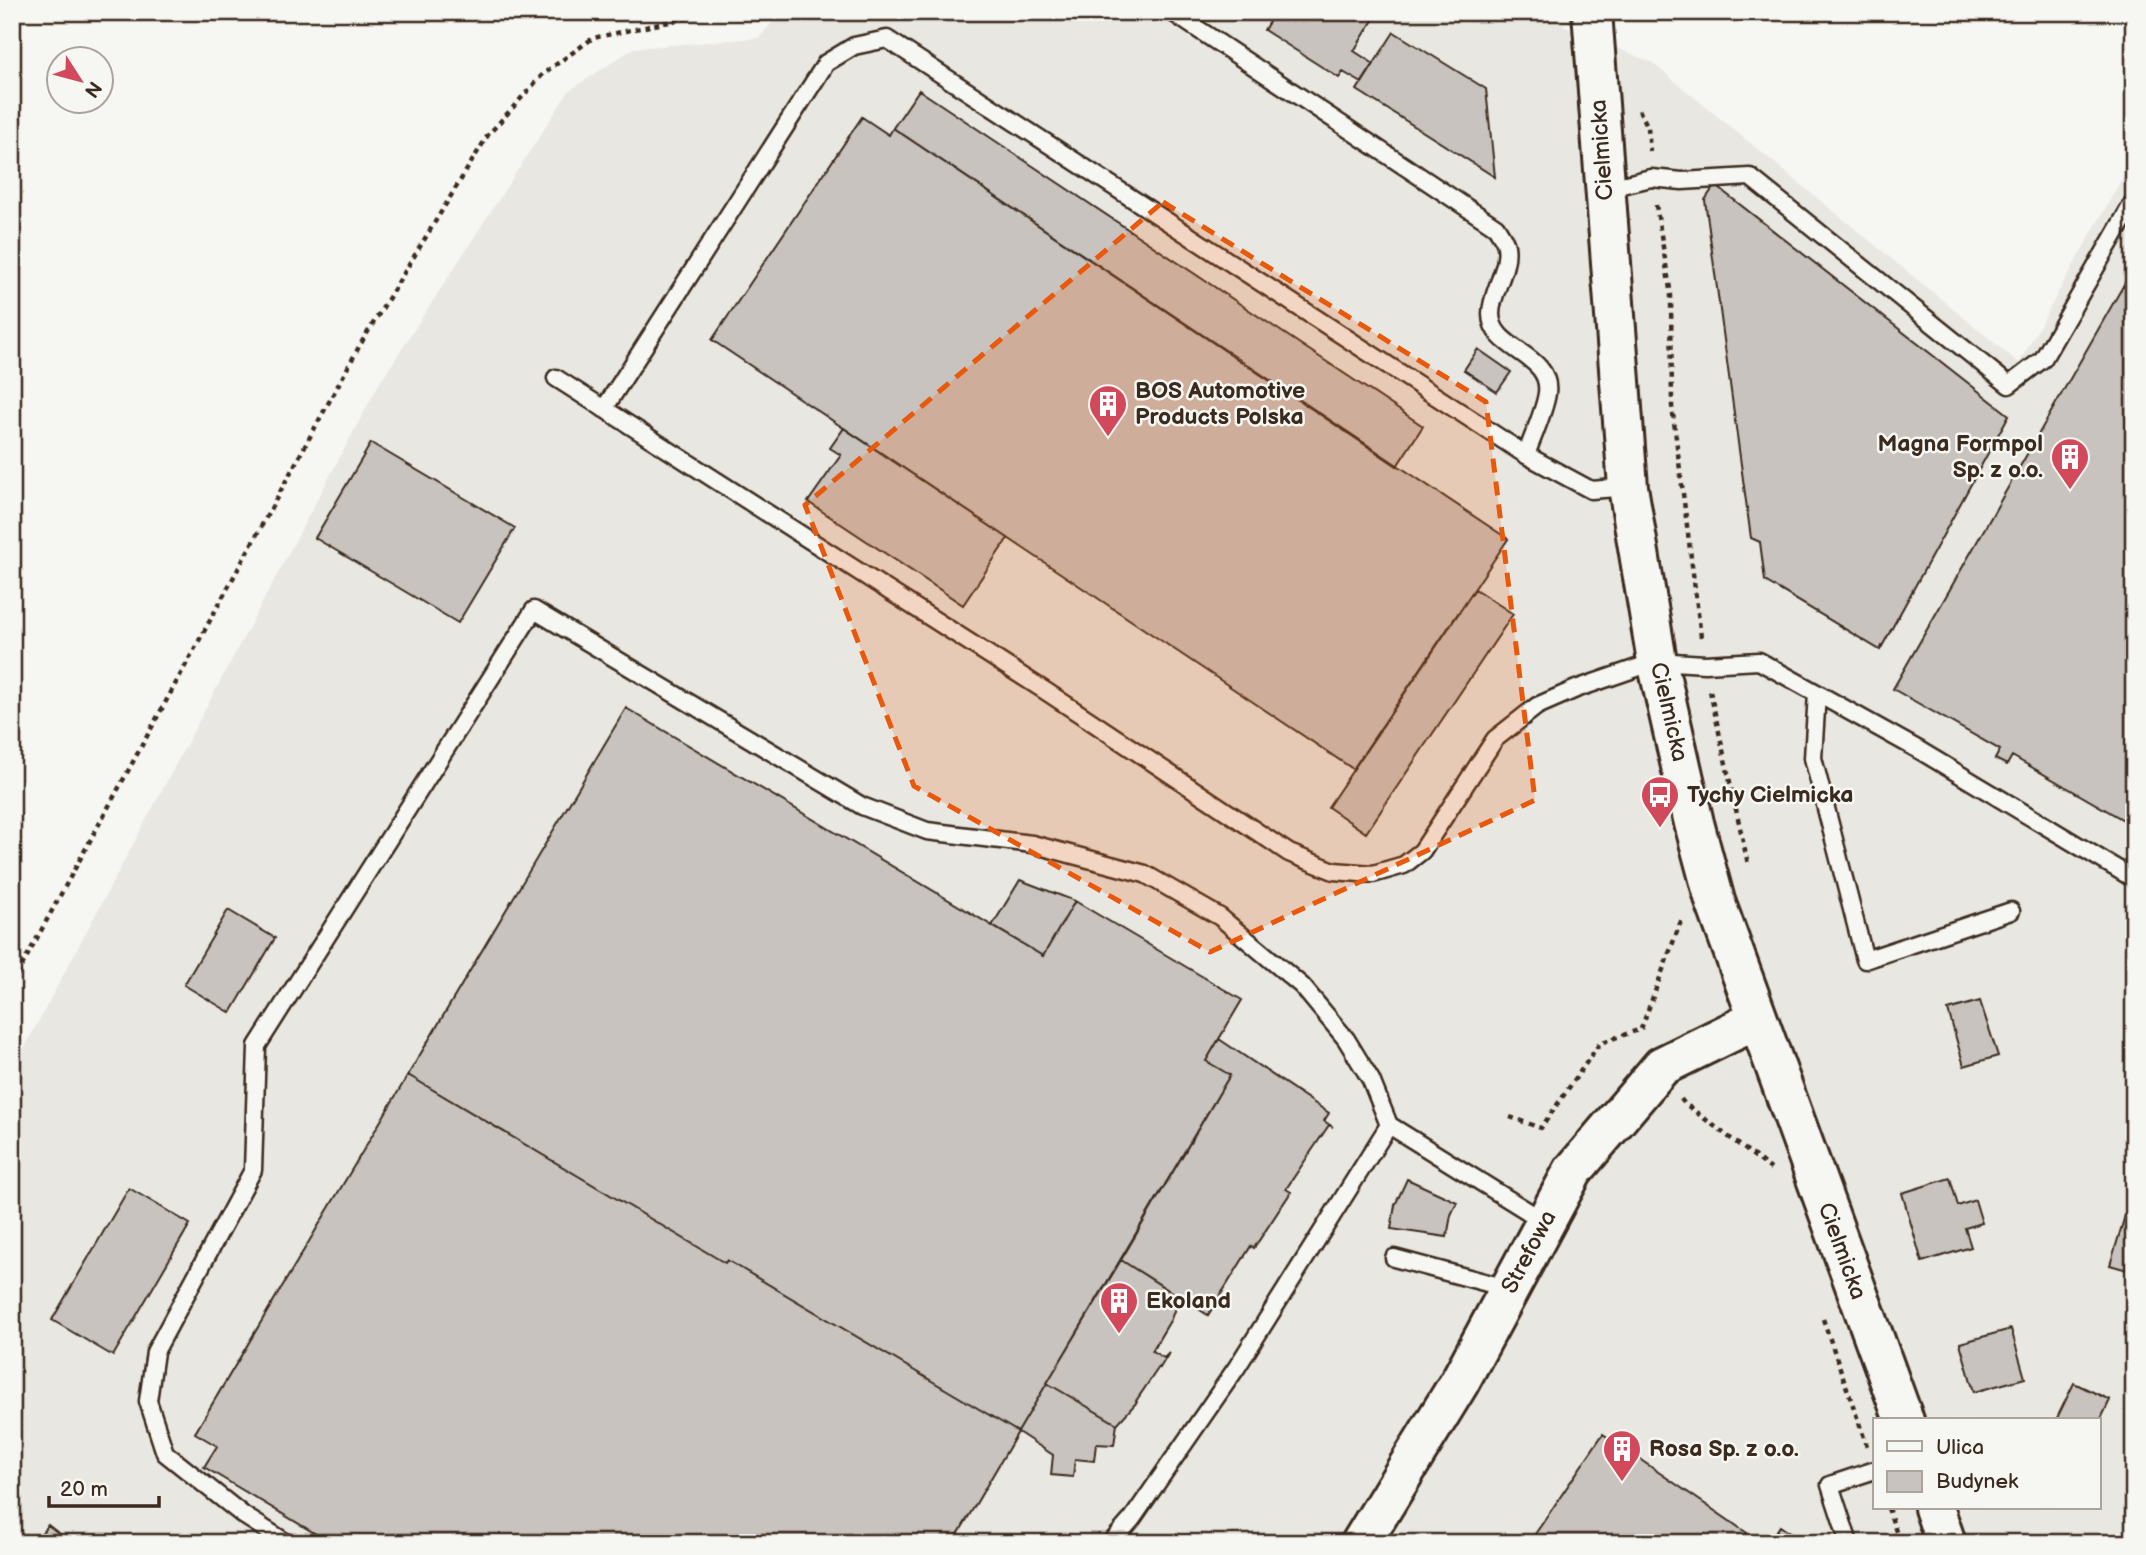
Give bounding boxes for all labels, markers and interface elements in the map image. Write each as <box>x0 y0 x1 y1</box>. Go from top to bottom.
north arrow <box>46 46 116 116</box>
text: N <box>79 77 106 102</box>
street label: Cielmicka <box>1585 99 1619 201</box>
place label: BOS Automotive Products Polska <box>1135 377 1305 431</box>
building icon: BOS Automotive Products Polska <box>1087 383 1129 438</box>
place label: Magna Formpol Sp. z o.o. <box>1877 430 2043 484</box>
building icon: Magna Formpol Sp. z o.o. <box>2049 436 2091 491</box>
street label: Cielmicka <box>1644 660 1694 764</box>
bus stop icon: Tychy Cielmicka <box>1639 774 1681 829</box>
place label: Tychy Cielmicka <box>1687 781 1854 809</box>
street label: Cielmicka <box>1812 1199 1872 1303</box>
street label: Strefowa <box>1496 1206 1562 1298</box>
building icon: Ekoland <box>1098 1280 1140 1335</box>
place label: Ekoland <box>1146 1287 1231 1315</box>
legend <box>1873 1418 2100 1510</box>
building icon: Rosa Sp. z o.o. <box>1601 1428 1643 1483</box>
place label: Rosa Sp. z o.o. <box>1649 1435 1799 1463</box>
text: Ulica <box>1936 1435 1984 1460</box>
scale bar <box>49 1464 159 1508</box>
text: Budynek <box>1936 1469 2019 1494</box>
text: 20 m <box>60 1477 108 1502</box>

